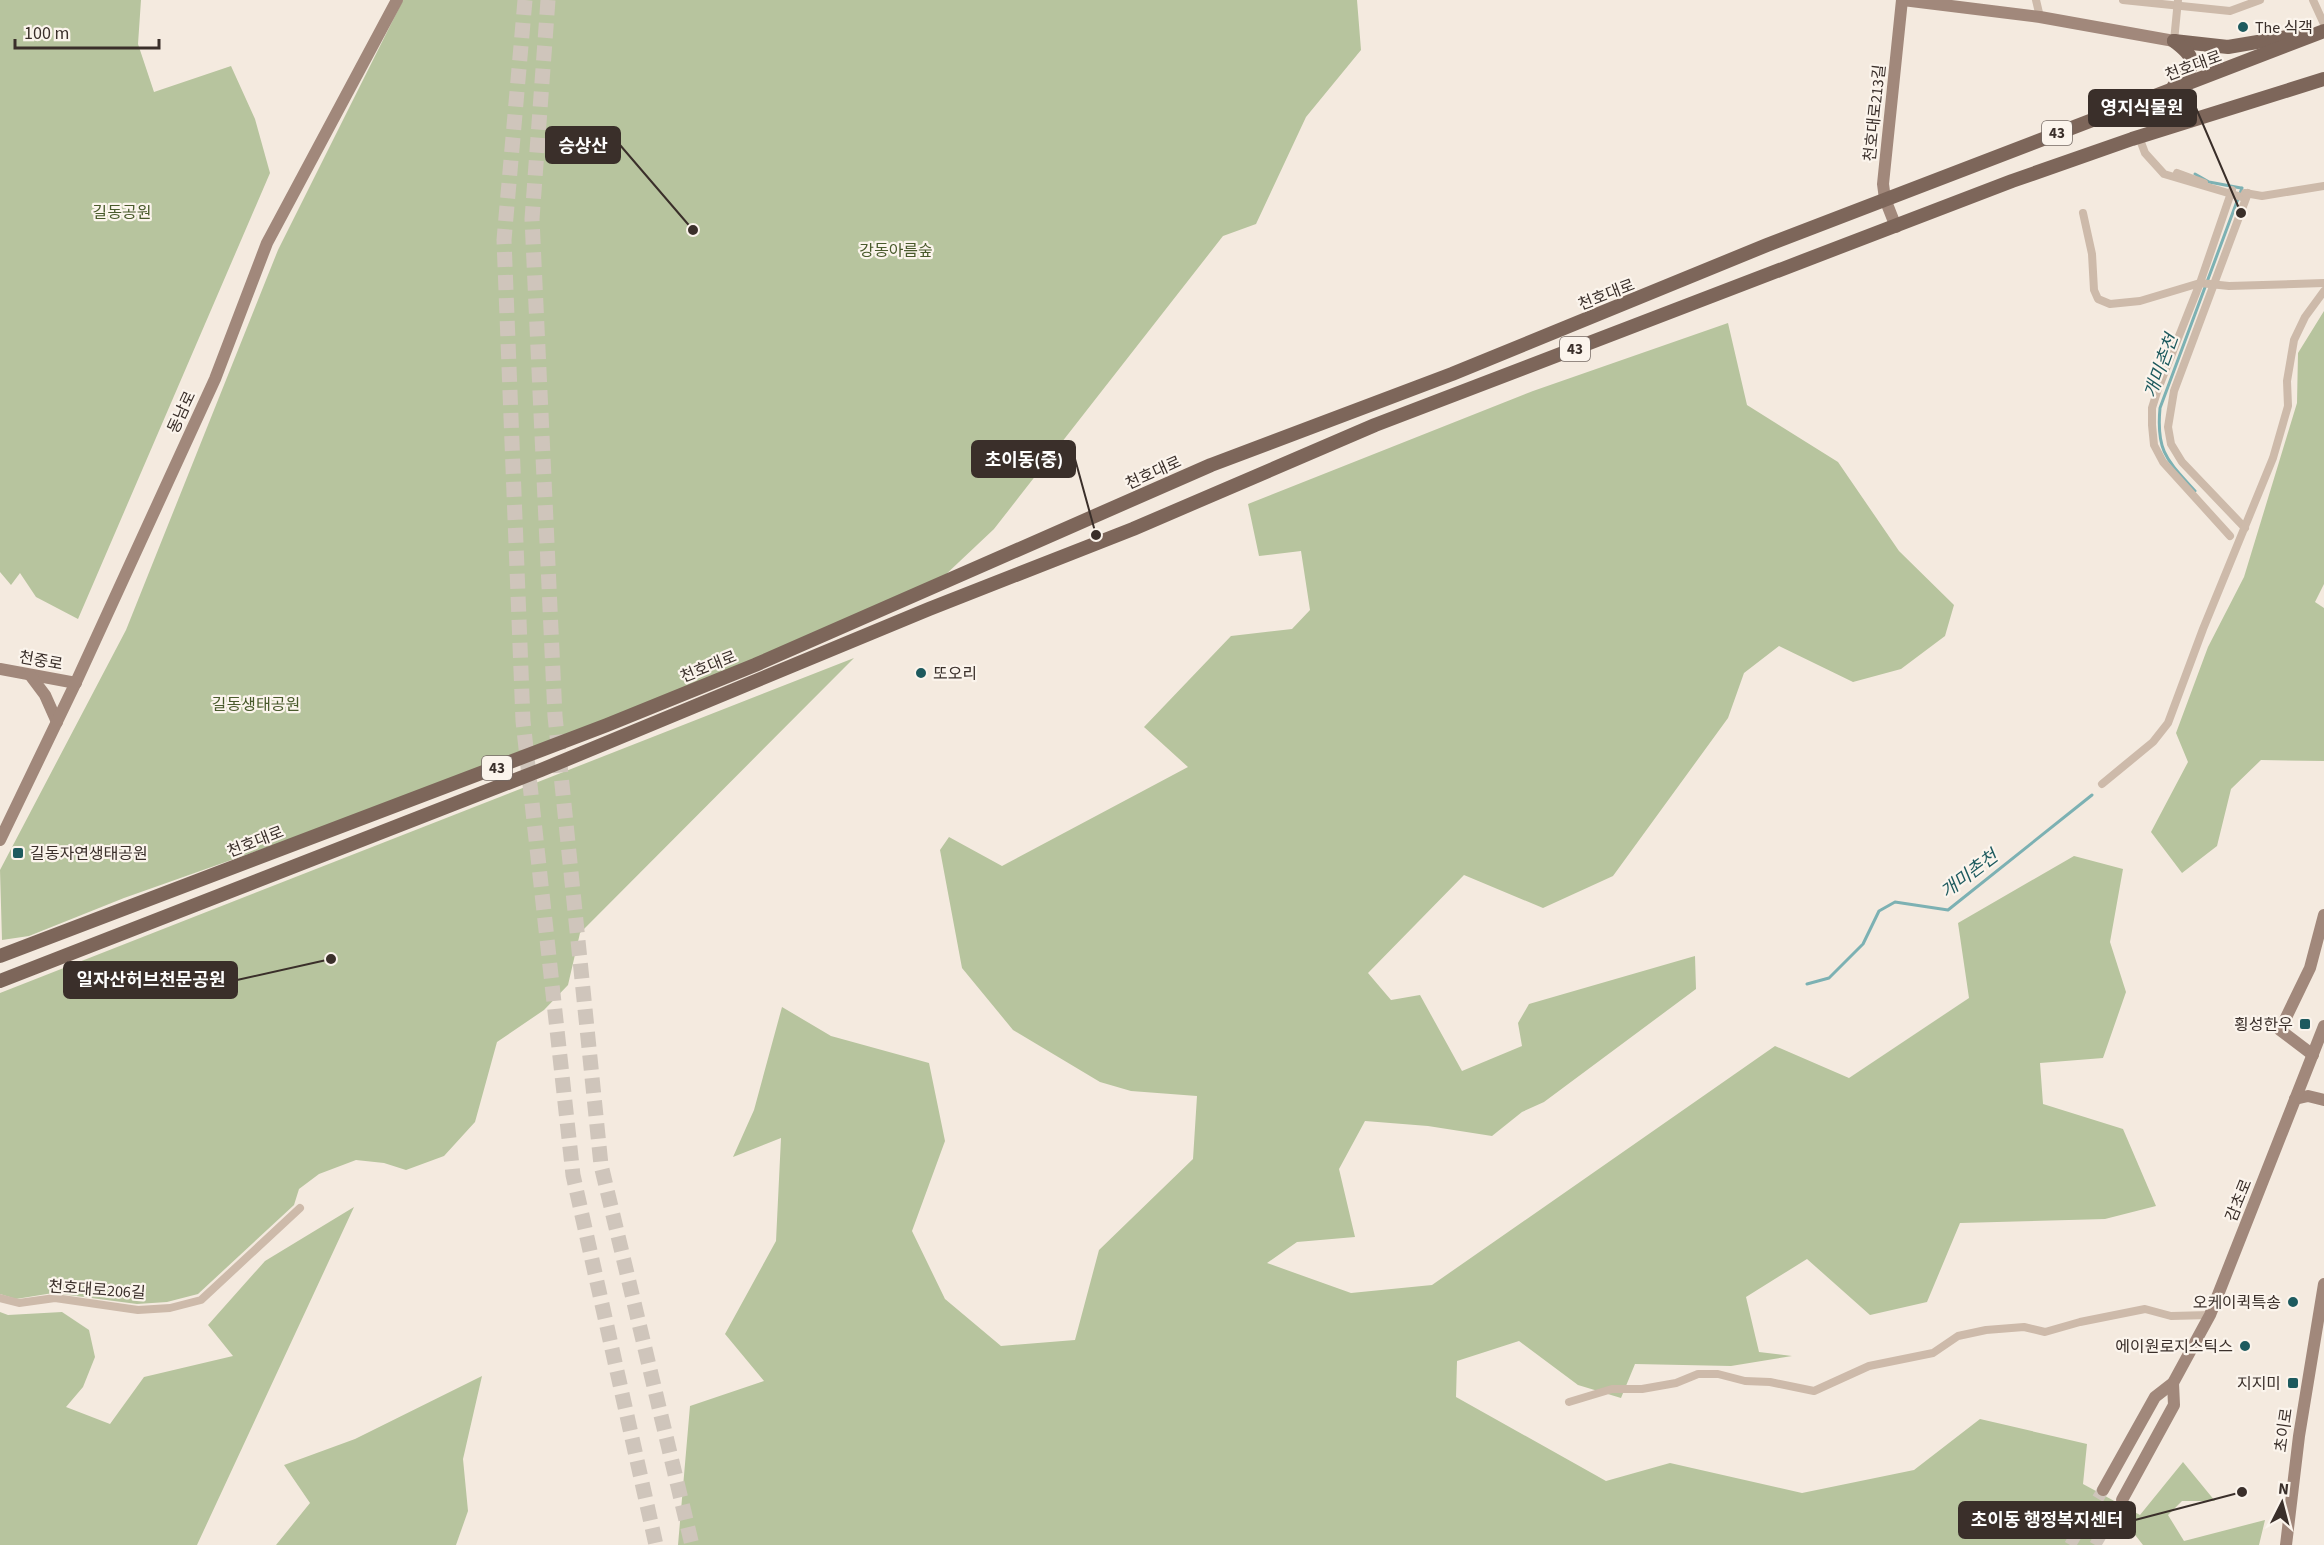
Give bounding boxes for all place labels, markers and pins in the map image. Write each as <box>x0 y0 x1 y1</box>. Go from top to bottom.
place label: The 식객 <box>2255 17 2313 39</box>
marker: The 식객 <box>2236 20 2250 34</box>
callout: 영지식물원 <box>2089 90 2196 126</box>
callout: 승상산 <box>546 127 620 163</box>
callout: 초이동(중) <box>972 441 1075 477</box>
place label: 또오리 <box>933 663 977 685</box>
marker: 또오리 <box>914 666 928 680</box>
place label: 길동자연생태공원 <box>30 843 148 865</box>
marker: 길동자연생태공원 <box>11 846 25 860</box>
callout: 일자산허브천문공원 <box>64 962 237 998</box>
place label: 횡성한우 <box>2234 1014 2293 1036</box>
marker: 횡성한우 <box>2298 1017 2312 1031</box>
place label: 오케이퀵특송 <box>2193 1292 2281 1314</box>
marker: 오케이퀵특송 <box>2286 1295 2300 1309</box>
place label: 에이원로지스틱스 <box>2115 1336 2233 1358</box>
marker: 에이원로지스틱스 <box>2238 1339 2252 1353</box>
place label: 지지미 <box>2237 1373 2281 1395</box>
marker: 지지미 <box>2286 1376 2300 1390</box>
callout: 초이동 행정복지센터 <box>1959 1502 2135 1538</box>

